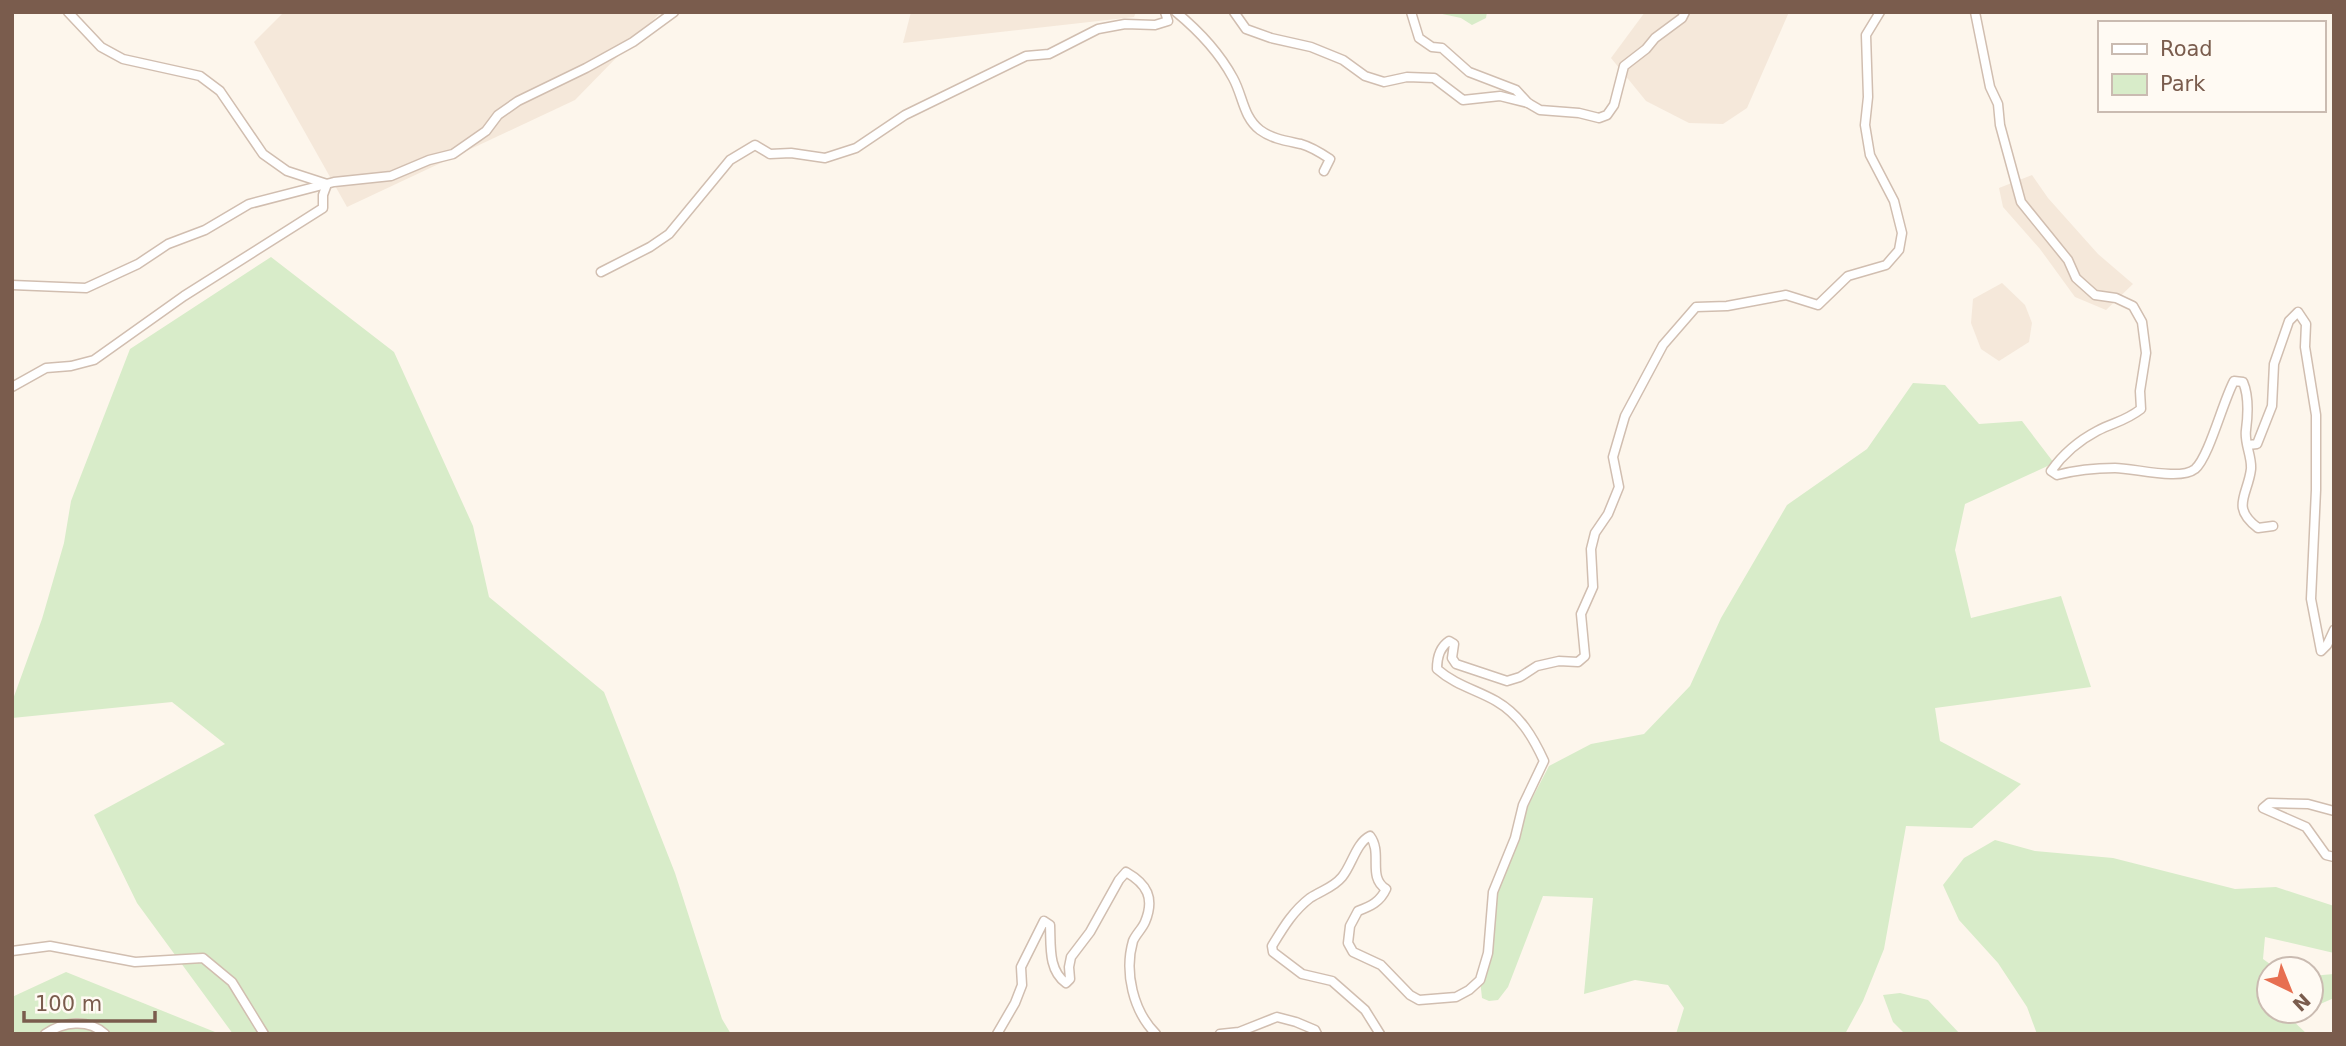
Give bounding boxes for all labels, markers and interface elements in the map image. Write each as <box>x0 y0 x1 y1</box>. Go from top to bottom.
legend <box>2098 21 2325 112</box>
text: Road <box>2160 37 2213 61</box>
text: Park <box>2160 72 2206 96</box>
north arrow <box>2255 955 2325 1025</box>
scale bar <box>24 979 156 1023</box>
text: N <box>2288 989 2315 1016</box>
text: 100 m <box>35 992 102 1016</box>

